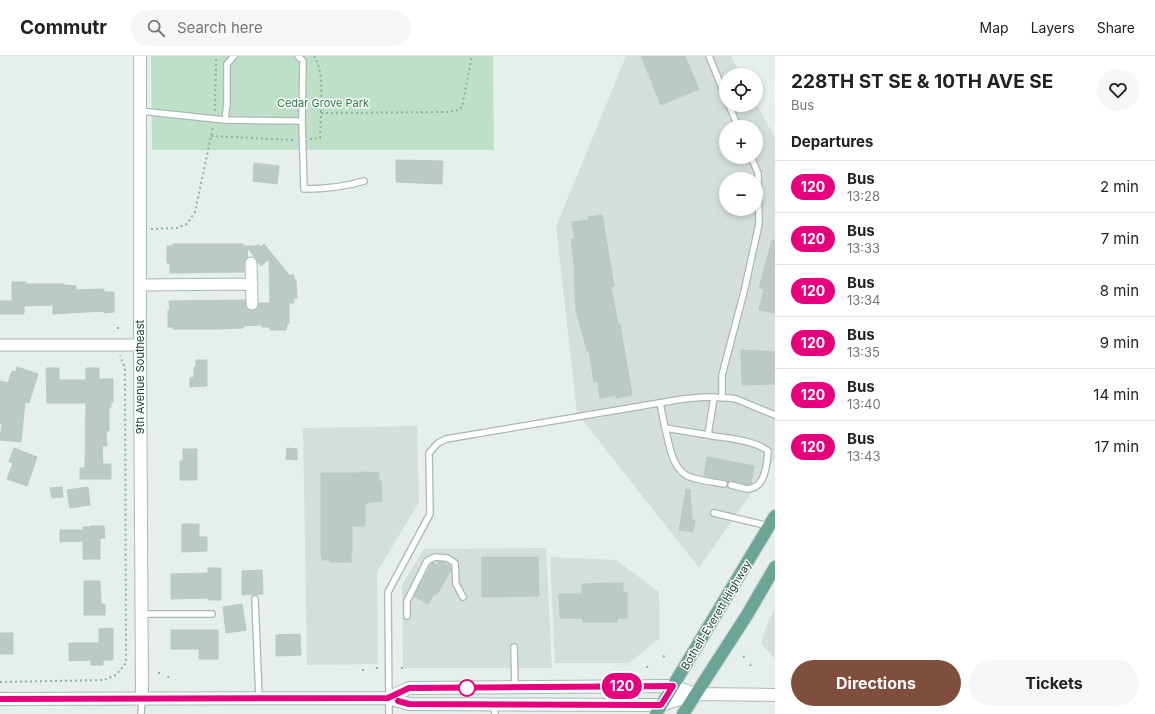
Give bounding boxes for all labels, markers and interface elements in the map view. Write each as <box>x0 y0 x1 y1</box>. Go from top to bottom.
search box <box>131 10 411 46</box>
text: Commutr <box>20 16 107 39</box>
icon: search <box>145 17 167 39</box>
text: Search here <box>177 18 263 37</box>
text: Map <box>980 19 1009 36</box>
text: Layers <box>1031 19 1075 36</box>
text: Share <box>1097 19 1135 36</box>
map controls <box>719 68 763 216</box>
button: locate <box>719 68 763 112</box>
button: heart <box>1097 69 1139 111</box>
text: 228TH ST SE & 10TH AVE SE <box>791 70 1053 93</box>
park label: Cedar Grove Park <box>277 96 369 110</box>
text: Bus <box>791 97 814 113</box>
button: + <box>719 120 763 164</box>
text: Departures <box>791 132 873 151</box>
text: Bus <box>847 169 875 188</box>
button: − <box>719 172 763 216</box>
text: 2 min <box>1100 177 1139 196</box>
text: 120 <box>801 178 825 195</box>
text: 13:28 <box>847 188 880 204</box>
text: Bus <box>847 221 875 240</box>
text: 7 min <box>1101 229 1139 248</box>
text: 120 <box>801 230 825 247</box>
text: 13:33 <box>847 240 880 256</box>
text: Bus <box>847 273 875 292</box>
text: 8 min <box>1100 281 1139 300</box>
text: 120 <box>801 282 825 299</box>
text: 13:34 <box>847 292 881 308</box>
street label: 9th Avenue Southeast <box>133 319 147 434</box>
text: Bus <box>847 325 875 344</box>
text: 9 min <box>1100 333 1139 352</box>
text: 120 <box>801 334 825 351</box>
text: 13:35 <box>847 344 880 360</box>
text: Bus <box>847 377 875 396</box>
text: 14 min <box>1093 385 1139 404</box>
text: 120 <box>801 386 825 403</box>
text: 13:40 <box>847 396 881 412</box>
text: Bus <box>847 429 875 448</box>
text: 17 min <box>1095 437 1139 456</box>
text: 120 <box>801 438 825 455</box>
text: 13:43 <box>847 448 881 464</box>
street label: Bothell-Everett Highway <box>678 558 754 672</box>
button: Directions <box>791 660 961 706</box>
button: Tickets <box>969 660 1139 706</box>
line badge: 120 <box>599 673 645 699</box>
text: 120 <box>610 677 634 694</box>
unlabelled marker <box>458 679 476 697</box>

